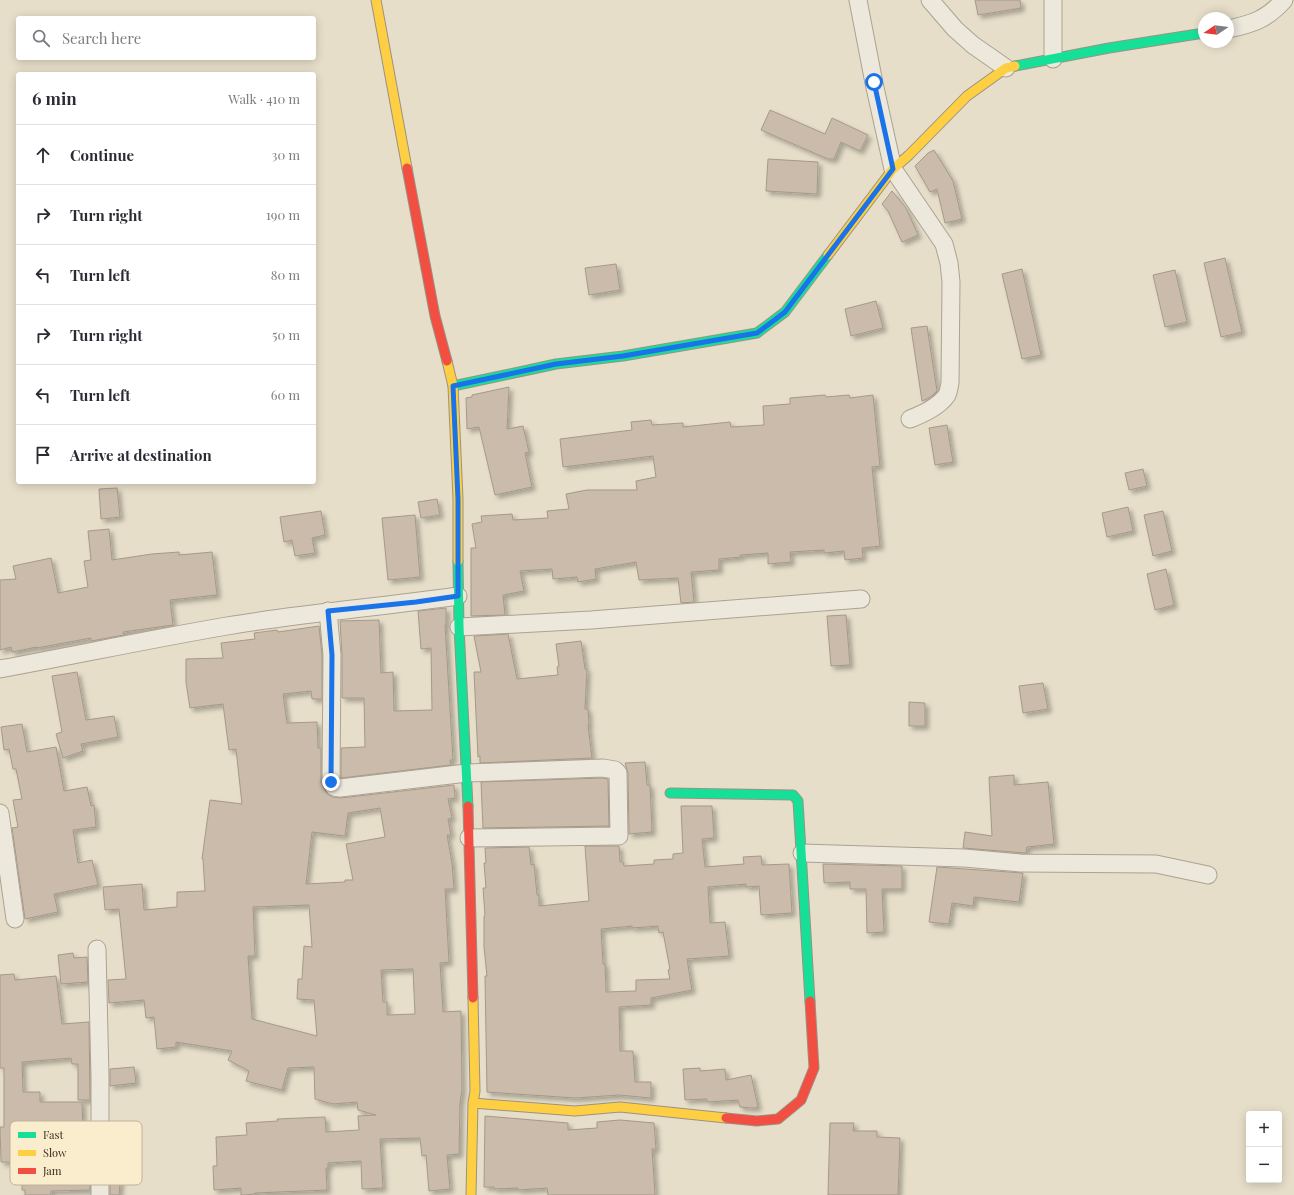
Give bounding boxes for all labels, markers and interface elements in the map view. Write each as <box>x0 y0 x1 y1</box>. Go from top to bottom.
north arrow <box>1198 12 1234 48</box>
search box <box>16 16 316 60</box>
icon: search <box>30 27 52 49</box>
text: Search here <box>62 28 141 48</box>
route start <box>865 73 883 91</box>
text: 6 min <box>32 87 77 109</box>
text: Walk · 410 m <box>228 90 300 107</box>
icon: ahead <box>32 144 54 166</box>
text: Continue <box>70 145 134 165</box>
text: 30 m <box>272 146 300 163</box>
icon: right <box>32 204 54 226</box>
text: Turn right <box>70 205 143 225</box>
text: 190 m <box>266 206 300 223</box>
icon: left <box>32 264 54 286</box>
text: Turn left <box>70 265 131 285</box>
text: 80 m <box>271 266 300 283</box>
icon: right <box>32 324 54 346</box>
text: Turn right <box>70 325 143 345</box>
text: 50 m <box>272 326 300 343</box>
icon: left <box>32 384 54 406</box>
text: Turn left <box>70 385 131 405</box>
text: 60 m <box>271 386 300 403</box>
icon: arrive <box>32 444 54 466</box>
text: Arrive at destination <box>70 445 212 465</box>
route end <box>322 773 340 791</box>
map controls <box>1246 1111 1282 1183</box>
button: + <box>1246 1111 1282 1147</box>
legend <box>10 1121 142 1185</box>
text: Fast <box>43 1127 63 1142</box>
text: Slow <box>43 1145 67 1160</box>
button: − <box>1246 1147 1282 1183</box>
text: Jam <box>42 1163 62 1178</box>

